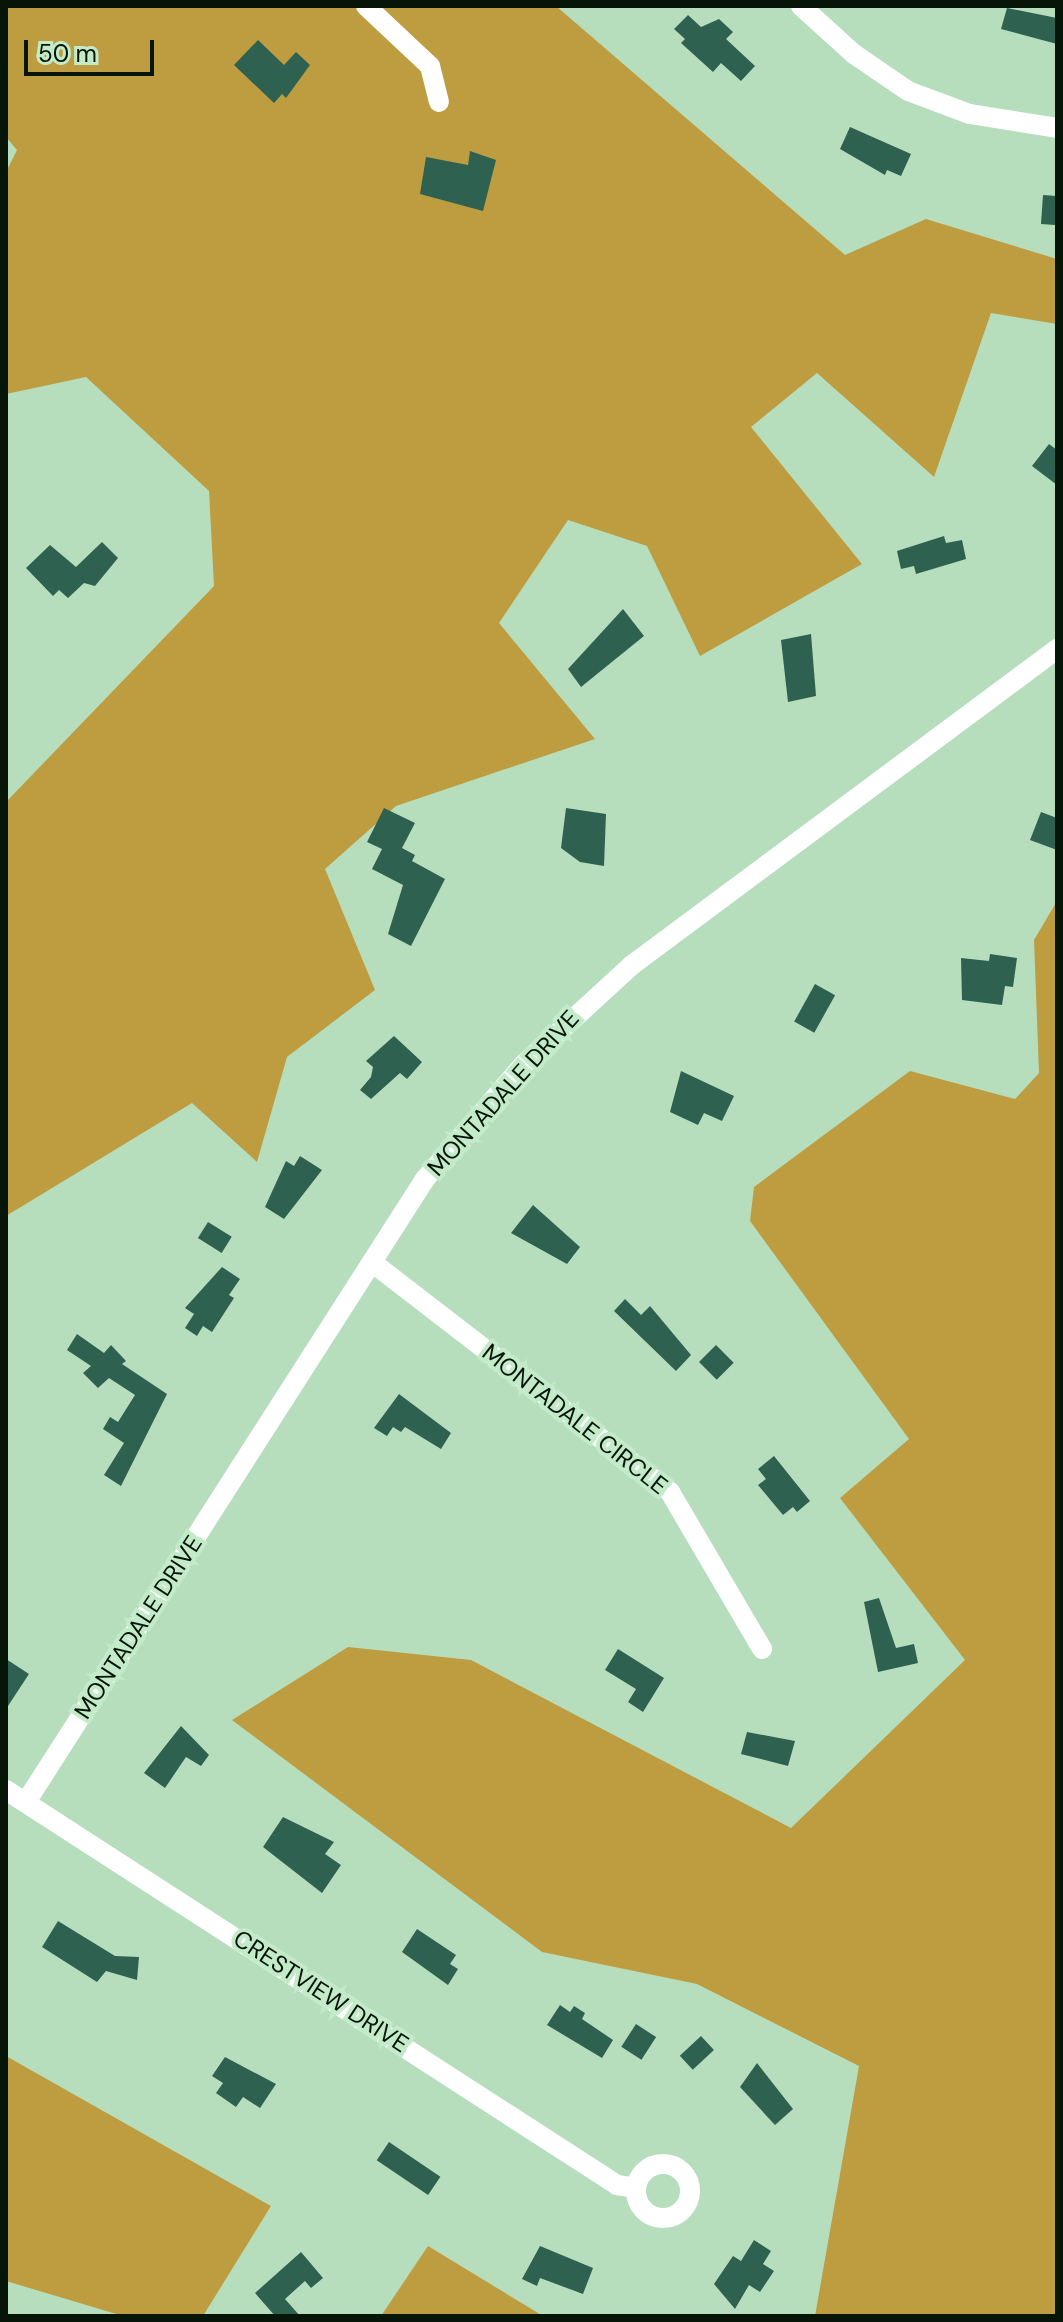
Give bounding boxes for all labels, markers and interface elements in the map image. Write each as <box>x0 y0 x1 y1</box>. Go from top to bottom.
scale bar <box>28 24 158 74</box>
text: 50 m <box>38 38 97 69</box>
street label: MONTADALE DRIVE <box>421 1004 585 1182</box>
street label: MONTADALE CIRCLE <box>477 1338 673 1500</box>
street label: MONTADALE DRIVE <box>68 1530 208 1724</box>
street label: CRESTVIEW DRIVE <box>228 1924 414 2058</box>

